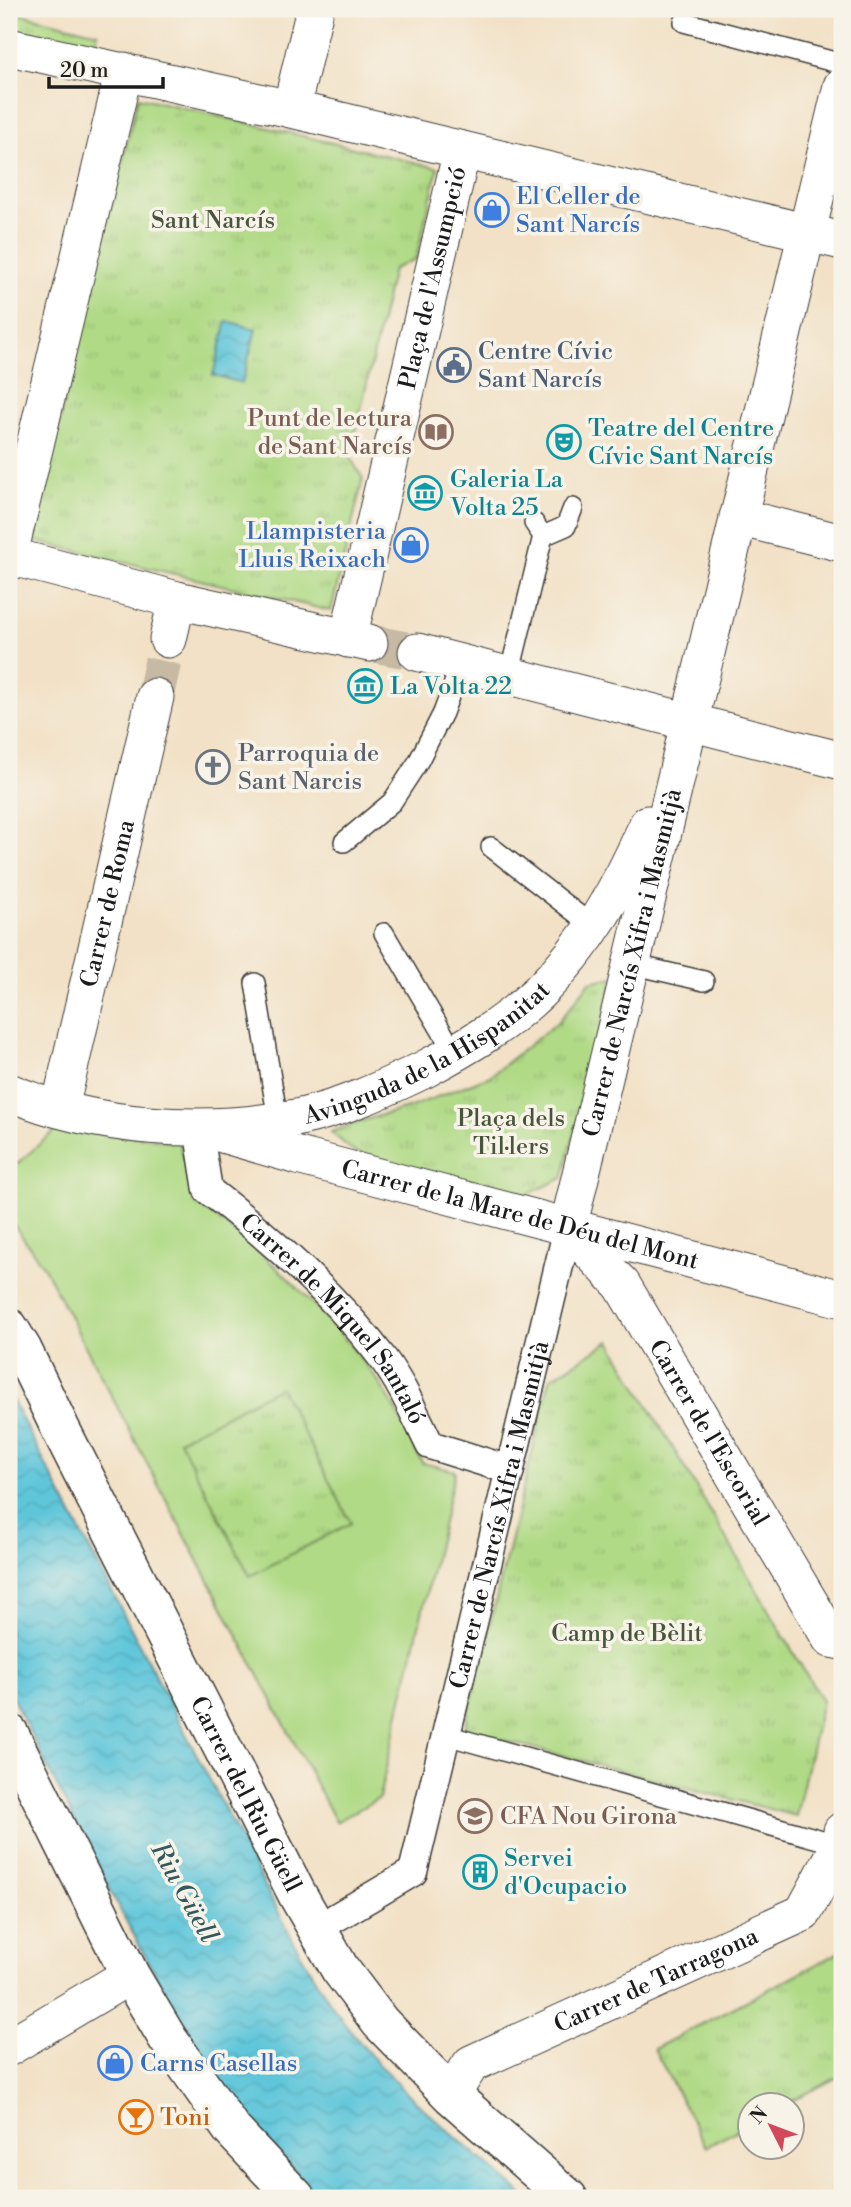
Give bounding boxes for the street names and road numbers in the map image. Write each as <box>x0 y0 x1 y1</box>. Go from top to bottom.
street label: Plaça de l'Assumpció <box>393 164 474 392</box>
street label: Carrer de Narcís Xifra i Masmitjà <box>576 785 689 1140</box>
street label: Carrer de Roma <box>74 816 142 990</box>
street label: Avinguda de la Hispanitat <box>300 975 557 1132</box>
street label: Carrer de la Mare de Déu del Mont <box>338 1154 702 1277</box>
street label: Carrer de Miquel Santaló <box>233 1207 432 1430</box>
street label: Carrer de l'Escorial <box>642 1335 775 1532</box>
street label: Carrer de Narcís Xifra i Masmitjà <box>444 1337 557 1692</box>
street label: Carrer del Riu Güell <box>184 1691 308 1897</box>
street label: Carrer de Tarragona <box>549 1921 764 2040</box>

